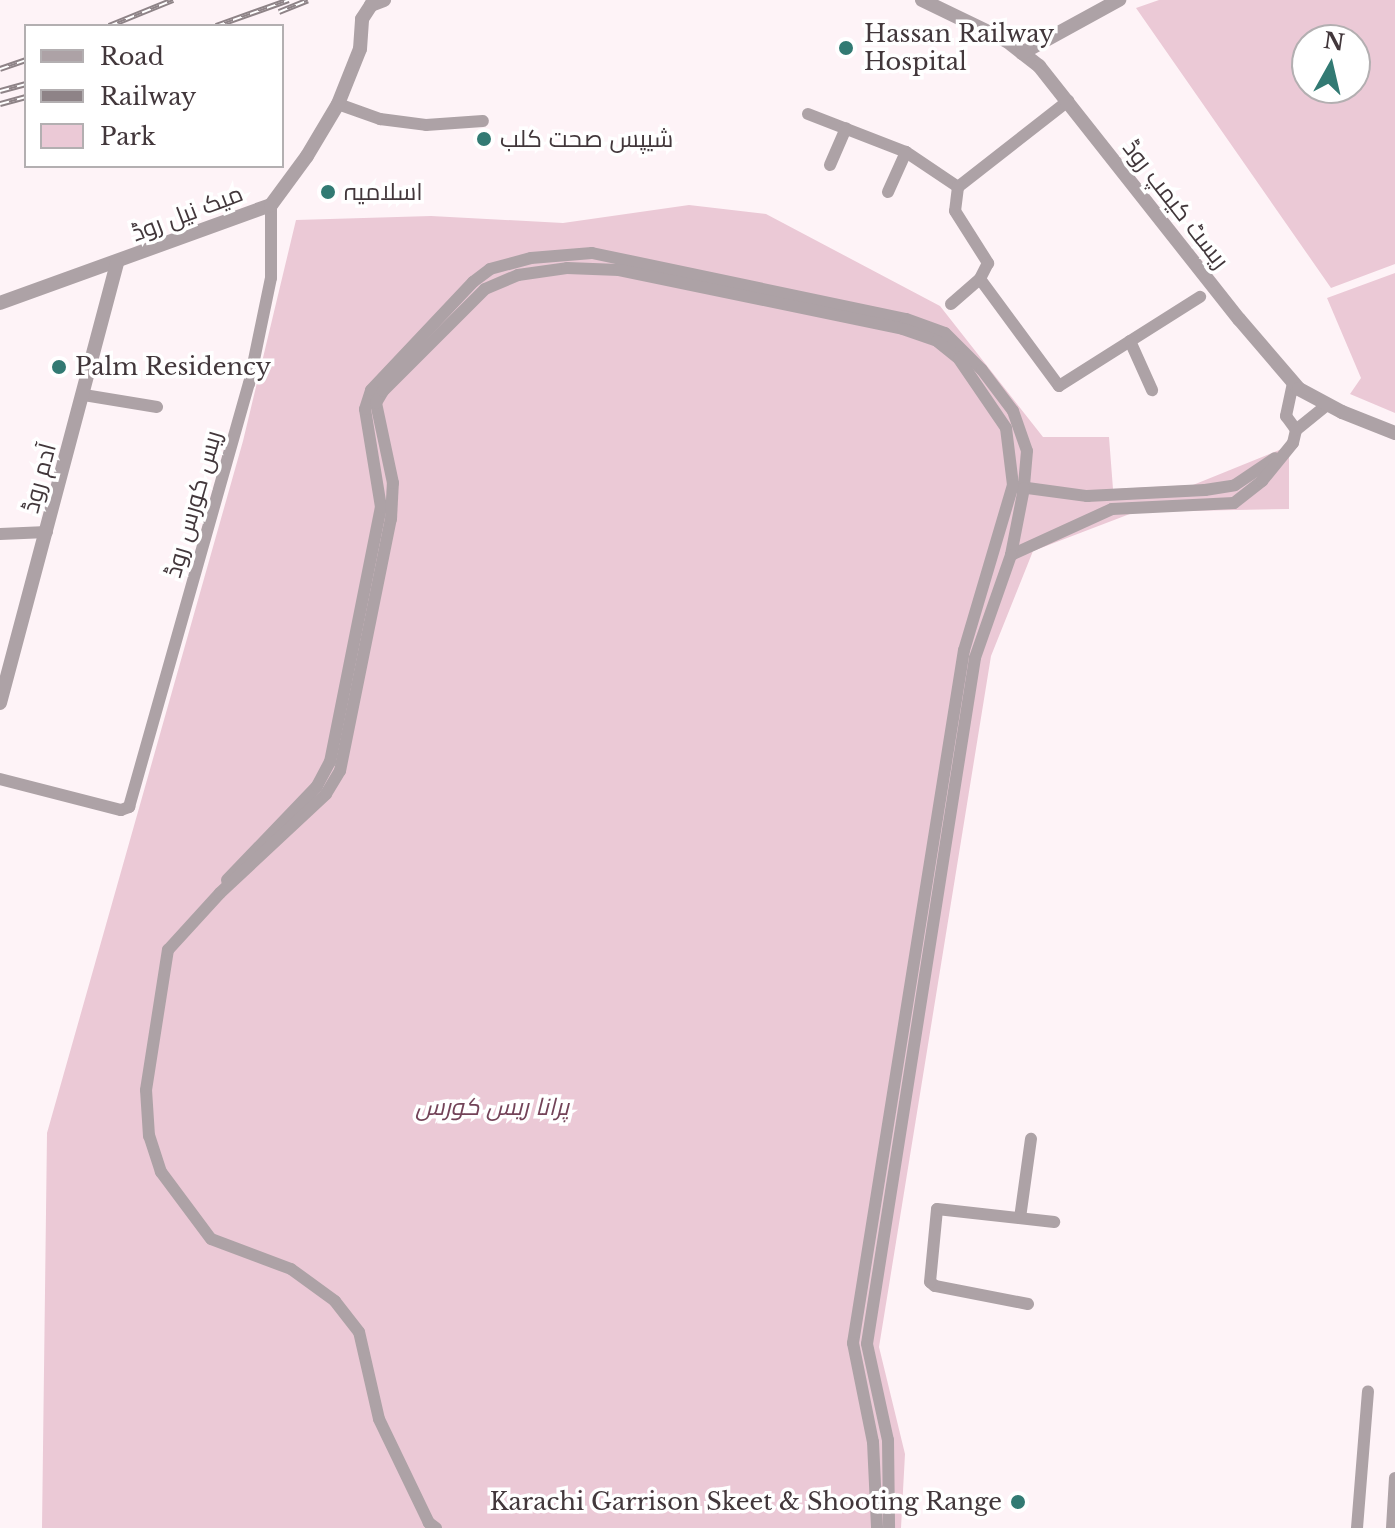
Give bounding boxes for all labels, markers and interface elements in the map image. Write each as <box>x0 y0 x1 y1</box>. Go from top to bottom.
place label: Hassan Railway Hospital <box>864 20 1054 76</box>
legend <box>24 24 284 168</box>
north arrow <box>1291 24 1371 104</box>
text: N <box>1322 27 1346 57</box>
marker: Hassan Railway Hospital <box>835 37 857 59</box>
text: Road <box>100 42 164 71</box>
text: Railway <box>100 82 196 111</box>
text: Park <box>100 122 156 151</box>
place label: شیپس صحت کلب <box>500 125 673 153</box>
marker: شیپس صحت کلب <box>475 130 493 148</box>
street label: ریسٹ کیمپ روڈ <box>1117 134 1235 274</box>
place label: اسلامیہ <box>344 178 423 206</box>
street label: میک نیل روڈ <box>127 179 247 247</box>
marker: اسلامیہ <box>319 183 337 201</box>
place label: Palm Residency <box>75 353 271 381</box>
marker: Palm Residency <box>50 358 68 376</box>
street label: ریس کورس روڈ <box>158 427 228 581</box>
street label: آدم روڈ <box>16 440 62 516</box>
park label: پرانا ریس کورس <box>415 1093 569 1121</box>
place label: Karachi Garrison Skeet & Shooting Range <box>490 1488 1002 1516</box>
marker: Karachi Garrison Skeet & Shooting Range <box>1009 1493 1027 1511</box>

